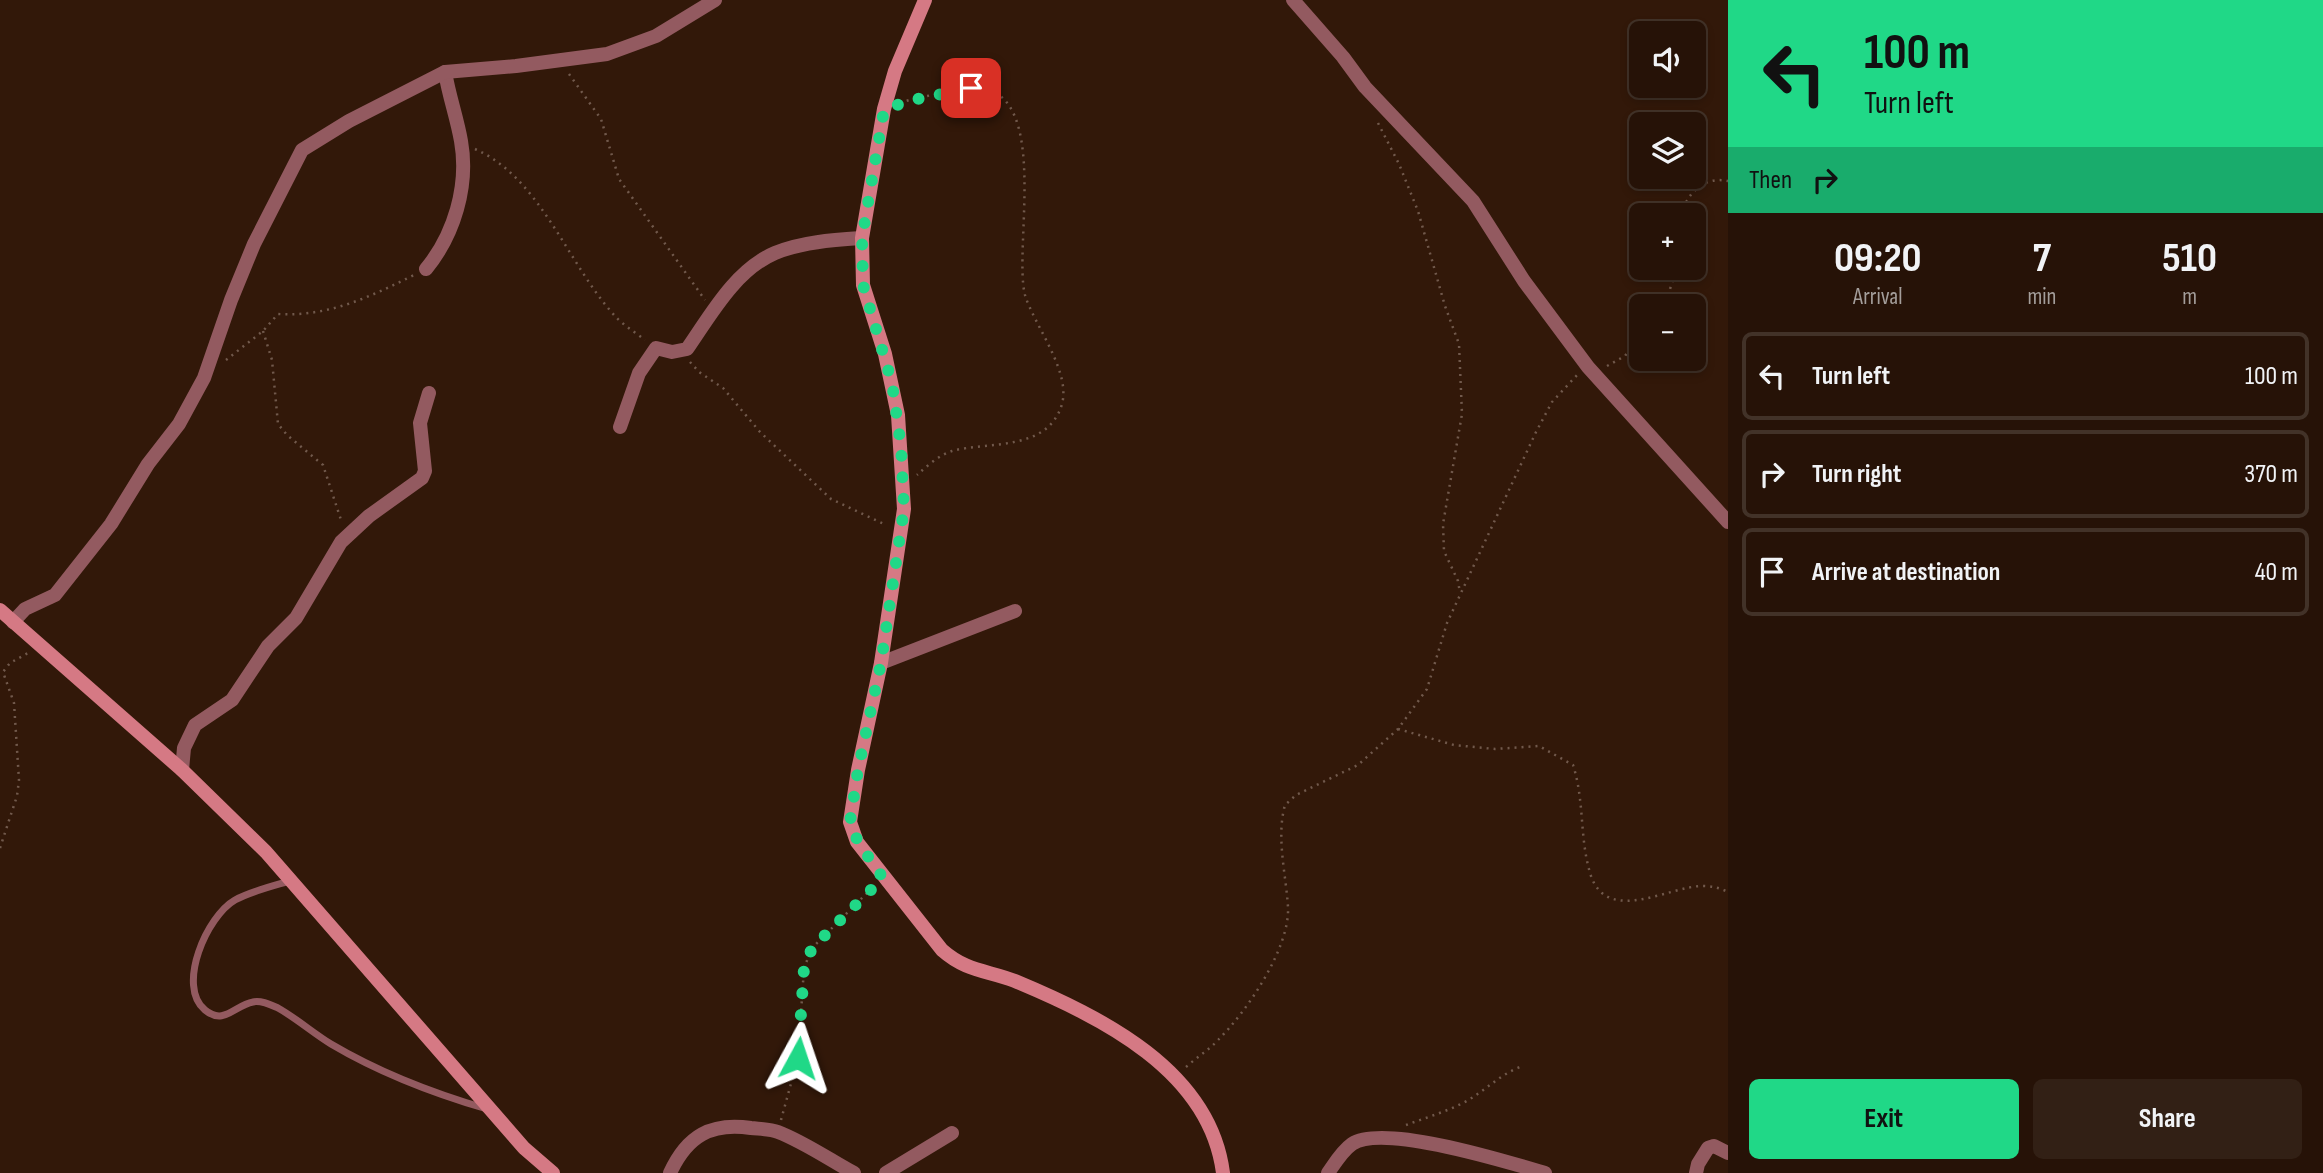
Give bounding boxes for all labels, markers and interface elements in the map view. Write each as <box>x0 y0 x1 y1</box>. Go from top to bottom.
map controls <box>1629 21 1706 371</box>
button: sound <box>1629 21 1706 98</box>
text: 100 m <box>1864 24 1970 83</box>
icon: left <box>1749 28 1840 119</box>
pin <box>941 58 1001 118</box>
icon: arrive <box>952 69 990 107</box>
text: Turn left <box>1864 84 1954 123</box>
button: layers <box>1629 112 1706 189</box>
icon: right <box>1806 161 1844 199</box>
text: Then <box>1749 165 1792 196</box>
button: + <box>1629 203 1706 280</box>
text: 09:20 <box>1834 233 1922 284</box>
text: 7 <box>2033 233 2051 284</box>
text: 510 <box>2162 233 2217 284</box>
text: Arrival <box>1853 283 1902 311</box>
text: min <box>2027 283 2056 311</box>
text: m <box>2182 283 2197 311</box>
button: − <box>1629 294 1706 371</box>
icon: left <box>1753 357 1791 395</box>
text: Turn left <box>1812 361 1890 392</box>
text: 100 m <box>2245 361 2298 392</box>
icon: right <box>1753 455 1791 493</box>
text: Turn right <box>1812 459 1901 490</box>
text: 370 m <box>2244 459 2298 490</box>
icon: arrive <box>1753 553 1791 591</box>
text: Arrive at destination <box>1812 557 2000 588</box>
text: 40 m <box>2255 557 2298 588</box>
position arrow <box>761 1021 835 1095</box>
button: Exit <box>1749 1079 2019 1159</box>
button: Share <box>2033 1079 2302 1159</box>

